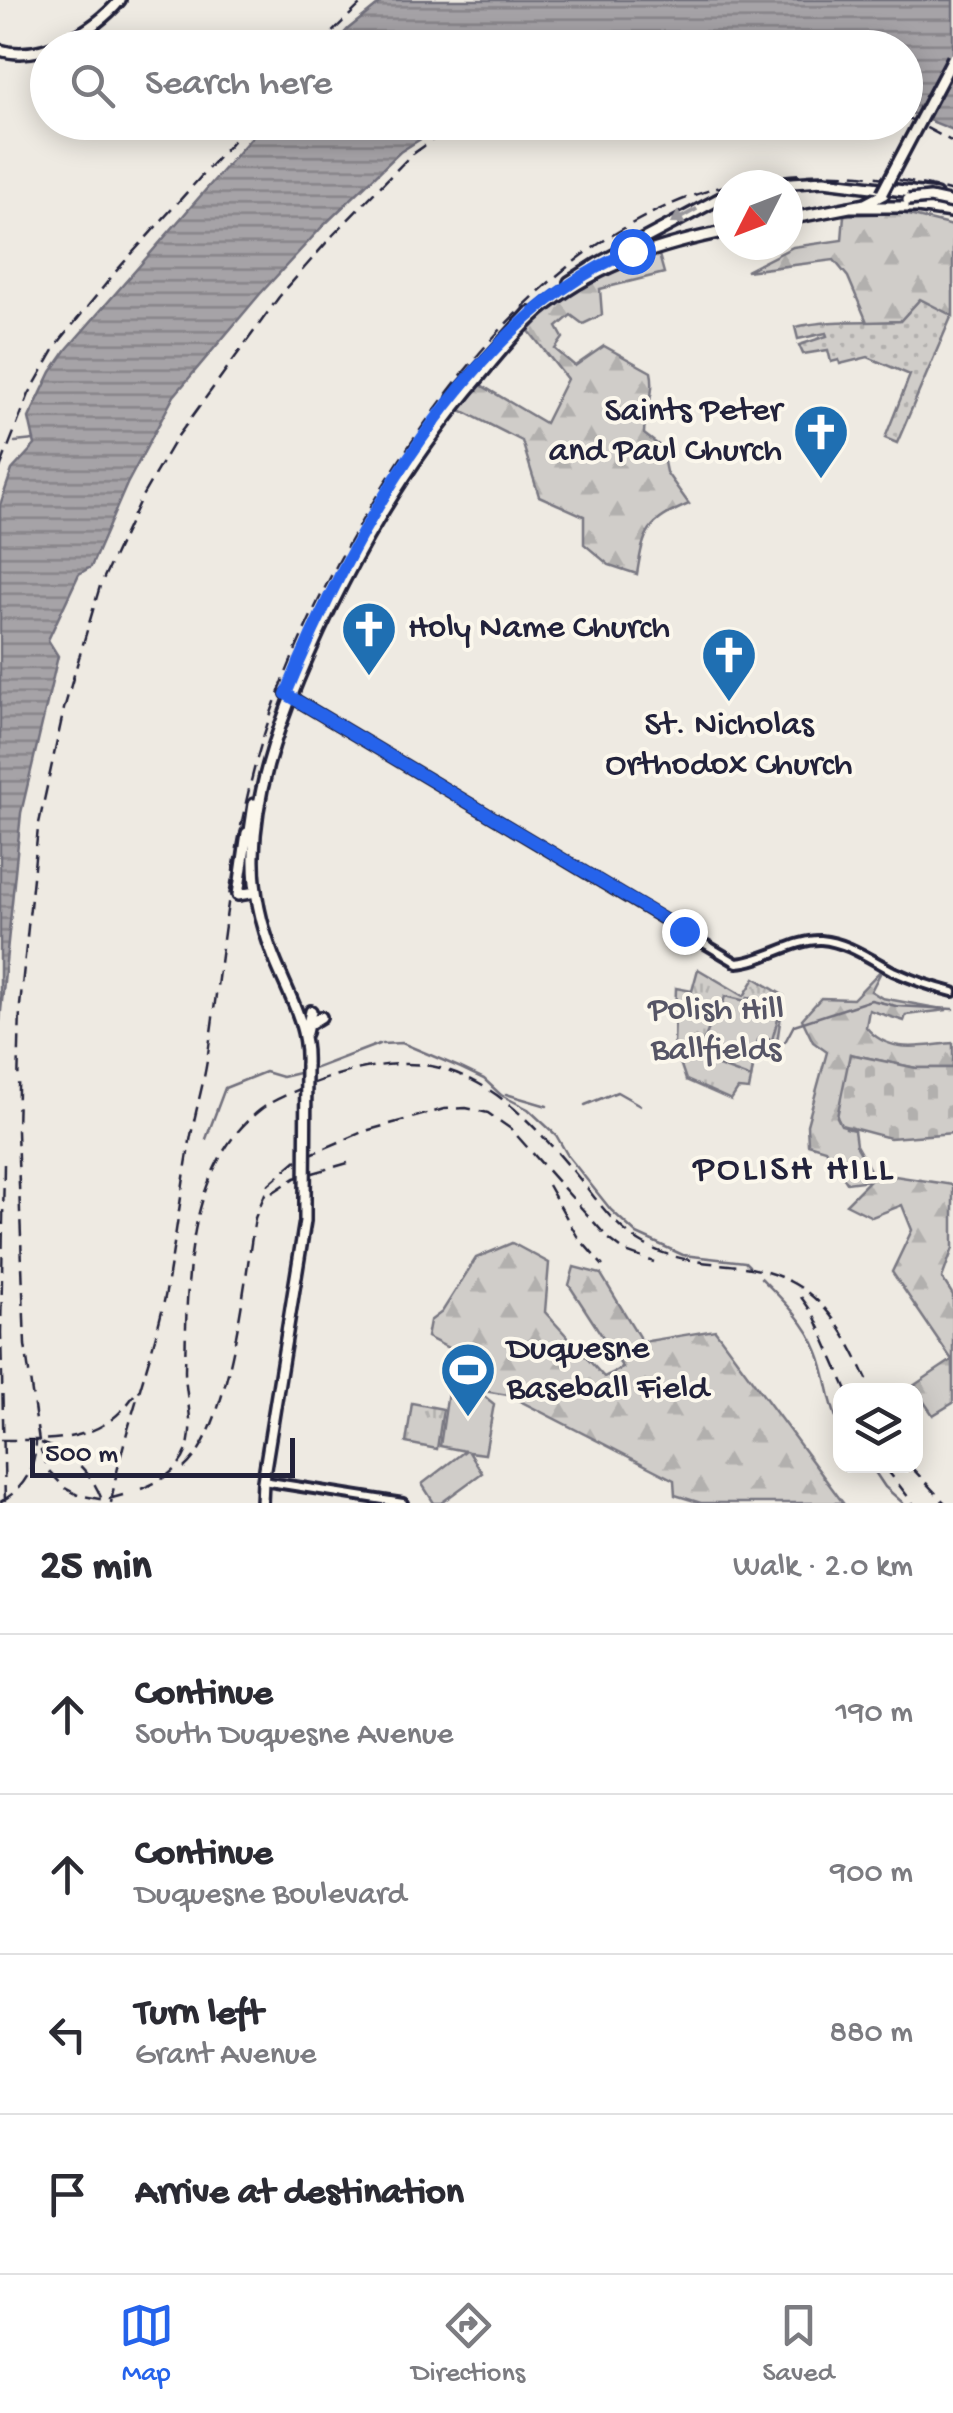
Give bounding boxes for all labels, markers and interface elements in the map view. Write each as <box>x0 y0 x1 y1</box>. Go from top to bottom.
search box <box>30 30 923 140</box>
icon: search <box>65 58 120 113</box>
text: Search here <box>145 63 332 107</box>
north arrow <box>713 170 803 260</box>
one-way arrow <box>669 208 698 225</box>
route start <box>610 229 656 275</box>
place label: Saints Peter and Paul Church <box>549 392 785 473</box>
church icon: Saints Peter and Paul Church <box>791 402 851 481</box>
church icon: Holy Name Church <box>339 599 399 678</box>
place label: Holy Name Church <box>408 609 670 650</box>
church icon: St. Nicholas Orthodox Church <box>699 625 759 704</box>
place label: St. Nicholas Orthodox Church <box>605 706 853 787</box>
route end <box>662 909 708 955</box>
park label: Polish Hill Ballfields <box>647 991 784 1072</box>
district label: POLISH HILL <box>692 1149 895 1193</box>
place label: Duquesne Baseball Field <box>505 1330 711 1411</box>
sports icon: Duquesne Baseball Field <box>438 1340 498 1419</box>
map controls <box>833 1383 923 1473</box>
button: layers <box>833 1383 923 1473</box>
scale bar <box>30 1433 295 1478</box>
text: 500 m <box>45 1439 118 1472</box>
text: 25 min <box>40 1544 152 1593</box>
text: Walk · 2.0 km <box>733 1549 913 1587</box>
text: Continue <box>135 1673 273 1717</box>
icon: ahead <box>40 1687 95 1742</box>
text: 190 m <box>836 1695 913 1733</box>
text: South Duquesne Avenue <box>135 1717 453 1755</box>
text: Continue <box>135 1833 273 1877</box>
icon: ahead <box>40 1847 95 1902</box>
text: 900 m <box>830 1855 913 1893</box>
text: Duquesne Boulevard <box>135 1877 406 1915</box>
text: Turn left <box>135 1993 263 2037</box>
icon: left <box>40 2007 95 2062</box>
text: 880 m <box>829 2015 913 2053</box>
text: Grant Avenue <box>135 2037 316 2075</box>
icon: arrive <box>40 2167 95 2222</box>
text: Arrive at destination <box>135 2172 464 2216</box>
tab: Map <box>119 2298 174 2391</box>
tab: Directions <box>411 2298 525 2391</box>
tab: Saved <box>762 2298 834 2391</box>

